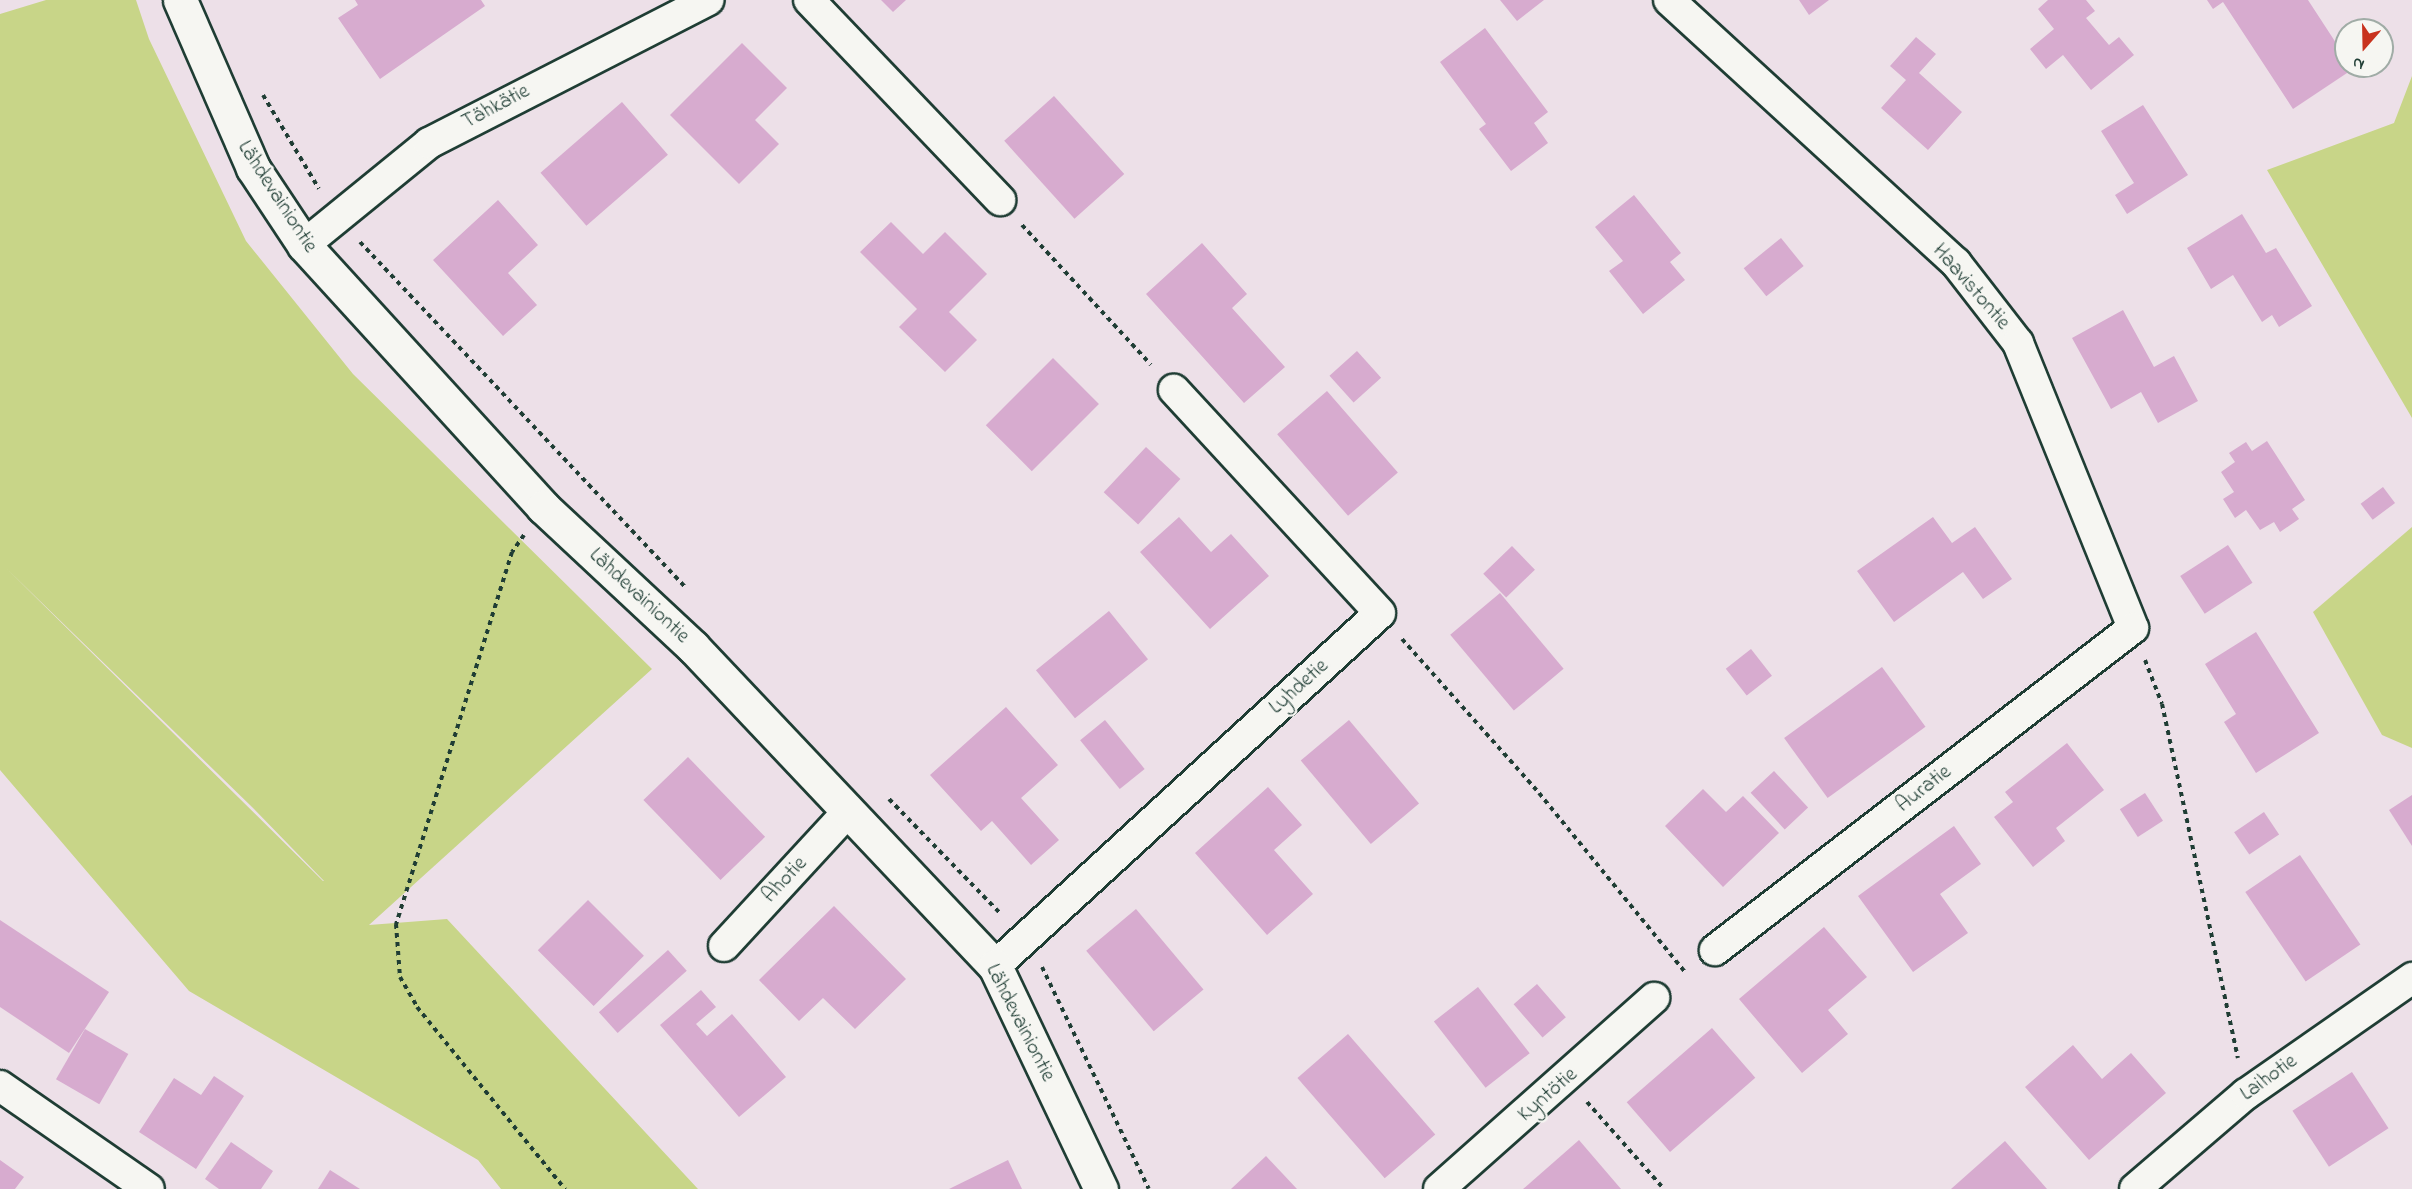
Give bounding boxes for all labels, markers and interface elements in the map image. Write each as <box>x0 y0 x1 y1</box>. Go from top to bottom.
north arrow <box>2334 18 2394 78</box>
text: N <box>2349 50 2368 76</box>
street label: Tähkätie <box>458 79 534 135</box>
street label: Lähdevainiontie <box>231 136 323 258</box>
street label: Haavistontie <box>1927 239 2015 335</box>
street label: Lähdevainiontie <box>583 543 695 649</box>
street label: Lyhdetie <box>1264 654 1334 720</box>
street label: Auratie <box>1891 760 1957 818</box>
street label: Ahotie <box>757 852 813 908</box>
street label: Lähdevainiontie <box>980 960 1060 1086</box>
street label: Laihotie <box>2236 1049 2302 1107</box>
street label: Kyntötie <box>1513 1062 1583 1128</box>

